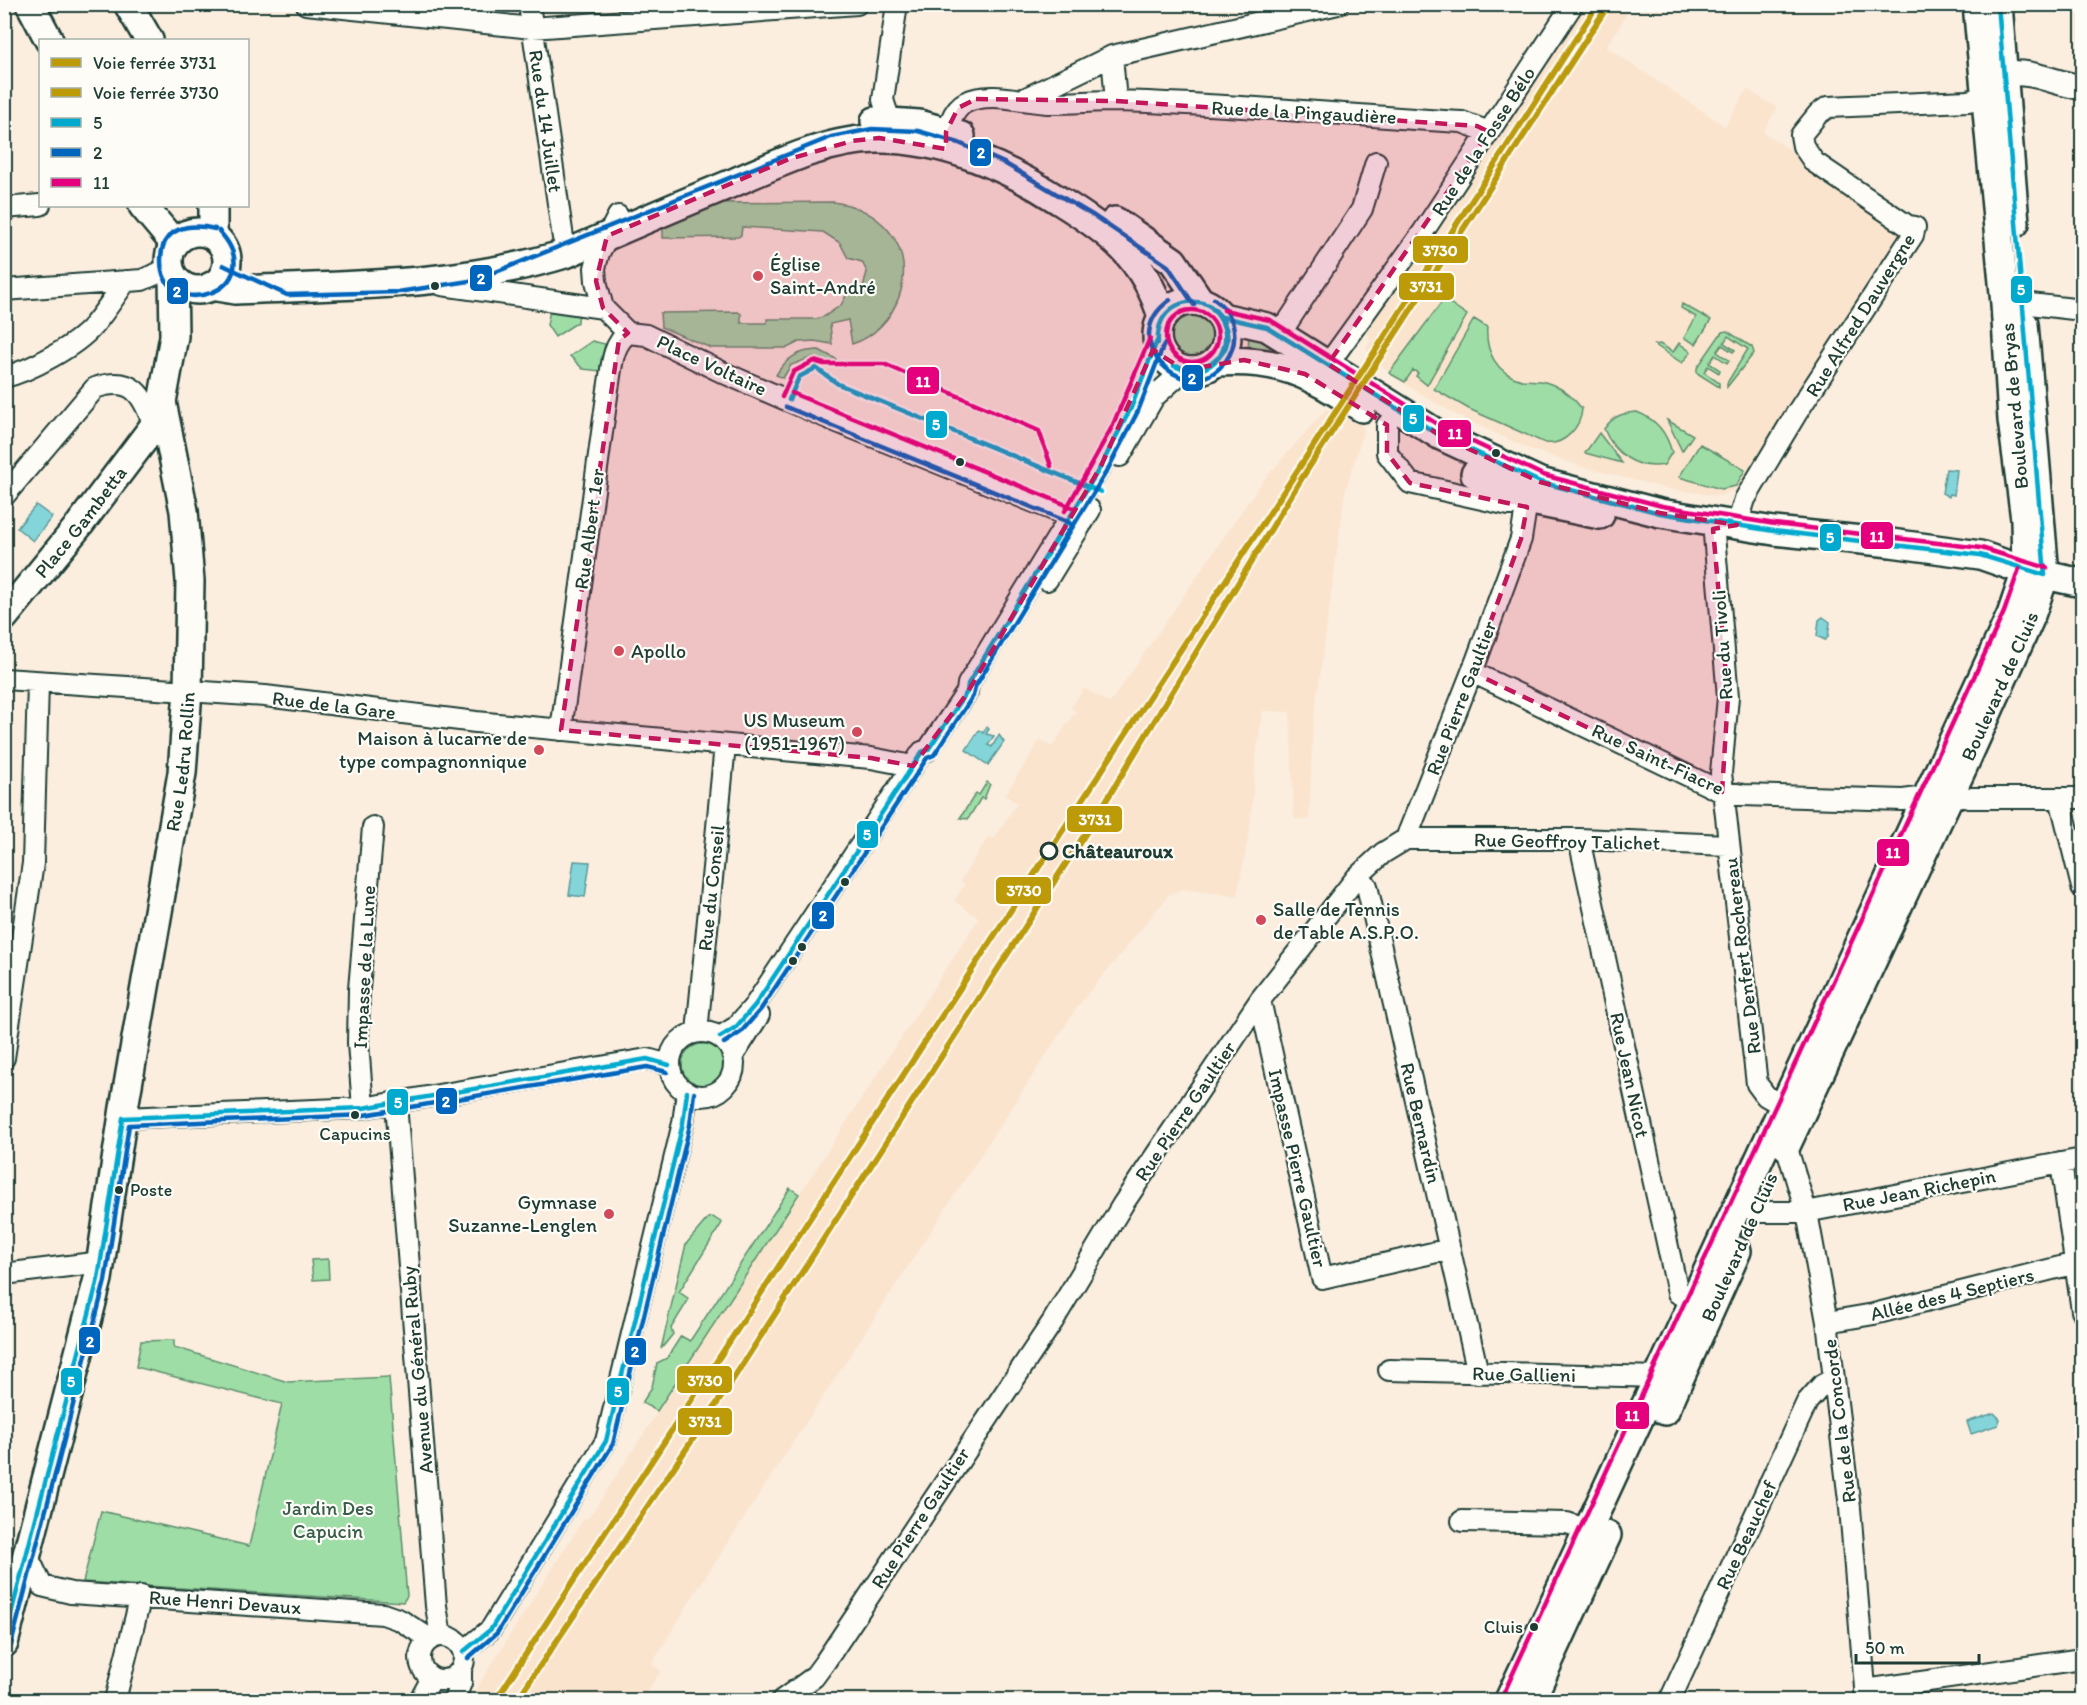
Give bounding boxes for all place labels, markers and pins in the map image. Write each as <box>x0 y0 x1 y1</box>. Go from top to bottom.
place label: Église Saint-André <box>770 252 876 299</box>
marker: Église Saint-André <box>751 269 765 283</box>
unlabelled marker <box>429 280 441 292</box>
unlabelled marker <box>1490 447 1502 459</box>
unlabelled marker <box>954 456 966 468</box>
place label: Apollo <box>631 639 686 663</box>
marker: Apollo <box>612 644 626 658</box>
place label: US Museum (1951-1967) <box>743 708 845 755</box>
marker: US Museum (1951-1967) <box>850 725 864 739</box>
place label: Maison à lucarne de type compagnonnique <box>339 726 527 773</box>
marker: Maison à lucarne de type compagnonnique <box>532 743 546 757</box>
place label: Châteauroux <box>1062 839 1174 863</box>
marker: Châteauroux <box>1040 842 1058 860</box>
unlabelled marker <box>839 876 851 888</box>
place label: Salle de Tennis de Table A.S.P.O. <box>1273 897 1419 944</box>
marker: Salle de Tennis de Table A.S.P.O. <box>1254 913 1268 927</box>
unlabelled marker <box>796 941 808 953</box>
unlabelled marker <box>787 955 799 967</box>
marker: Capucins <box>349 1109 361 1121</box>
place label: Capucins <box>319 1123 391 1145</box>
place label: Poste <box>130 1179 172 1201</box>
marker: Poste <box>113 1184 125 1196</box>
place label: Gymnase Suzanne-Lenglen <box>448 1190 597 1237</box>
marker: Gymnase Suzanne-Lenglen <box>602 1207 616 1221</box>
place label: Cluis <box>1484 1616 1523 1638</box>
marker: Cluis <box>1528 1621 1540 1633</box>

